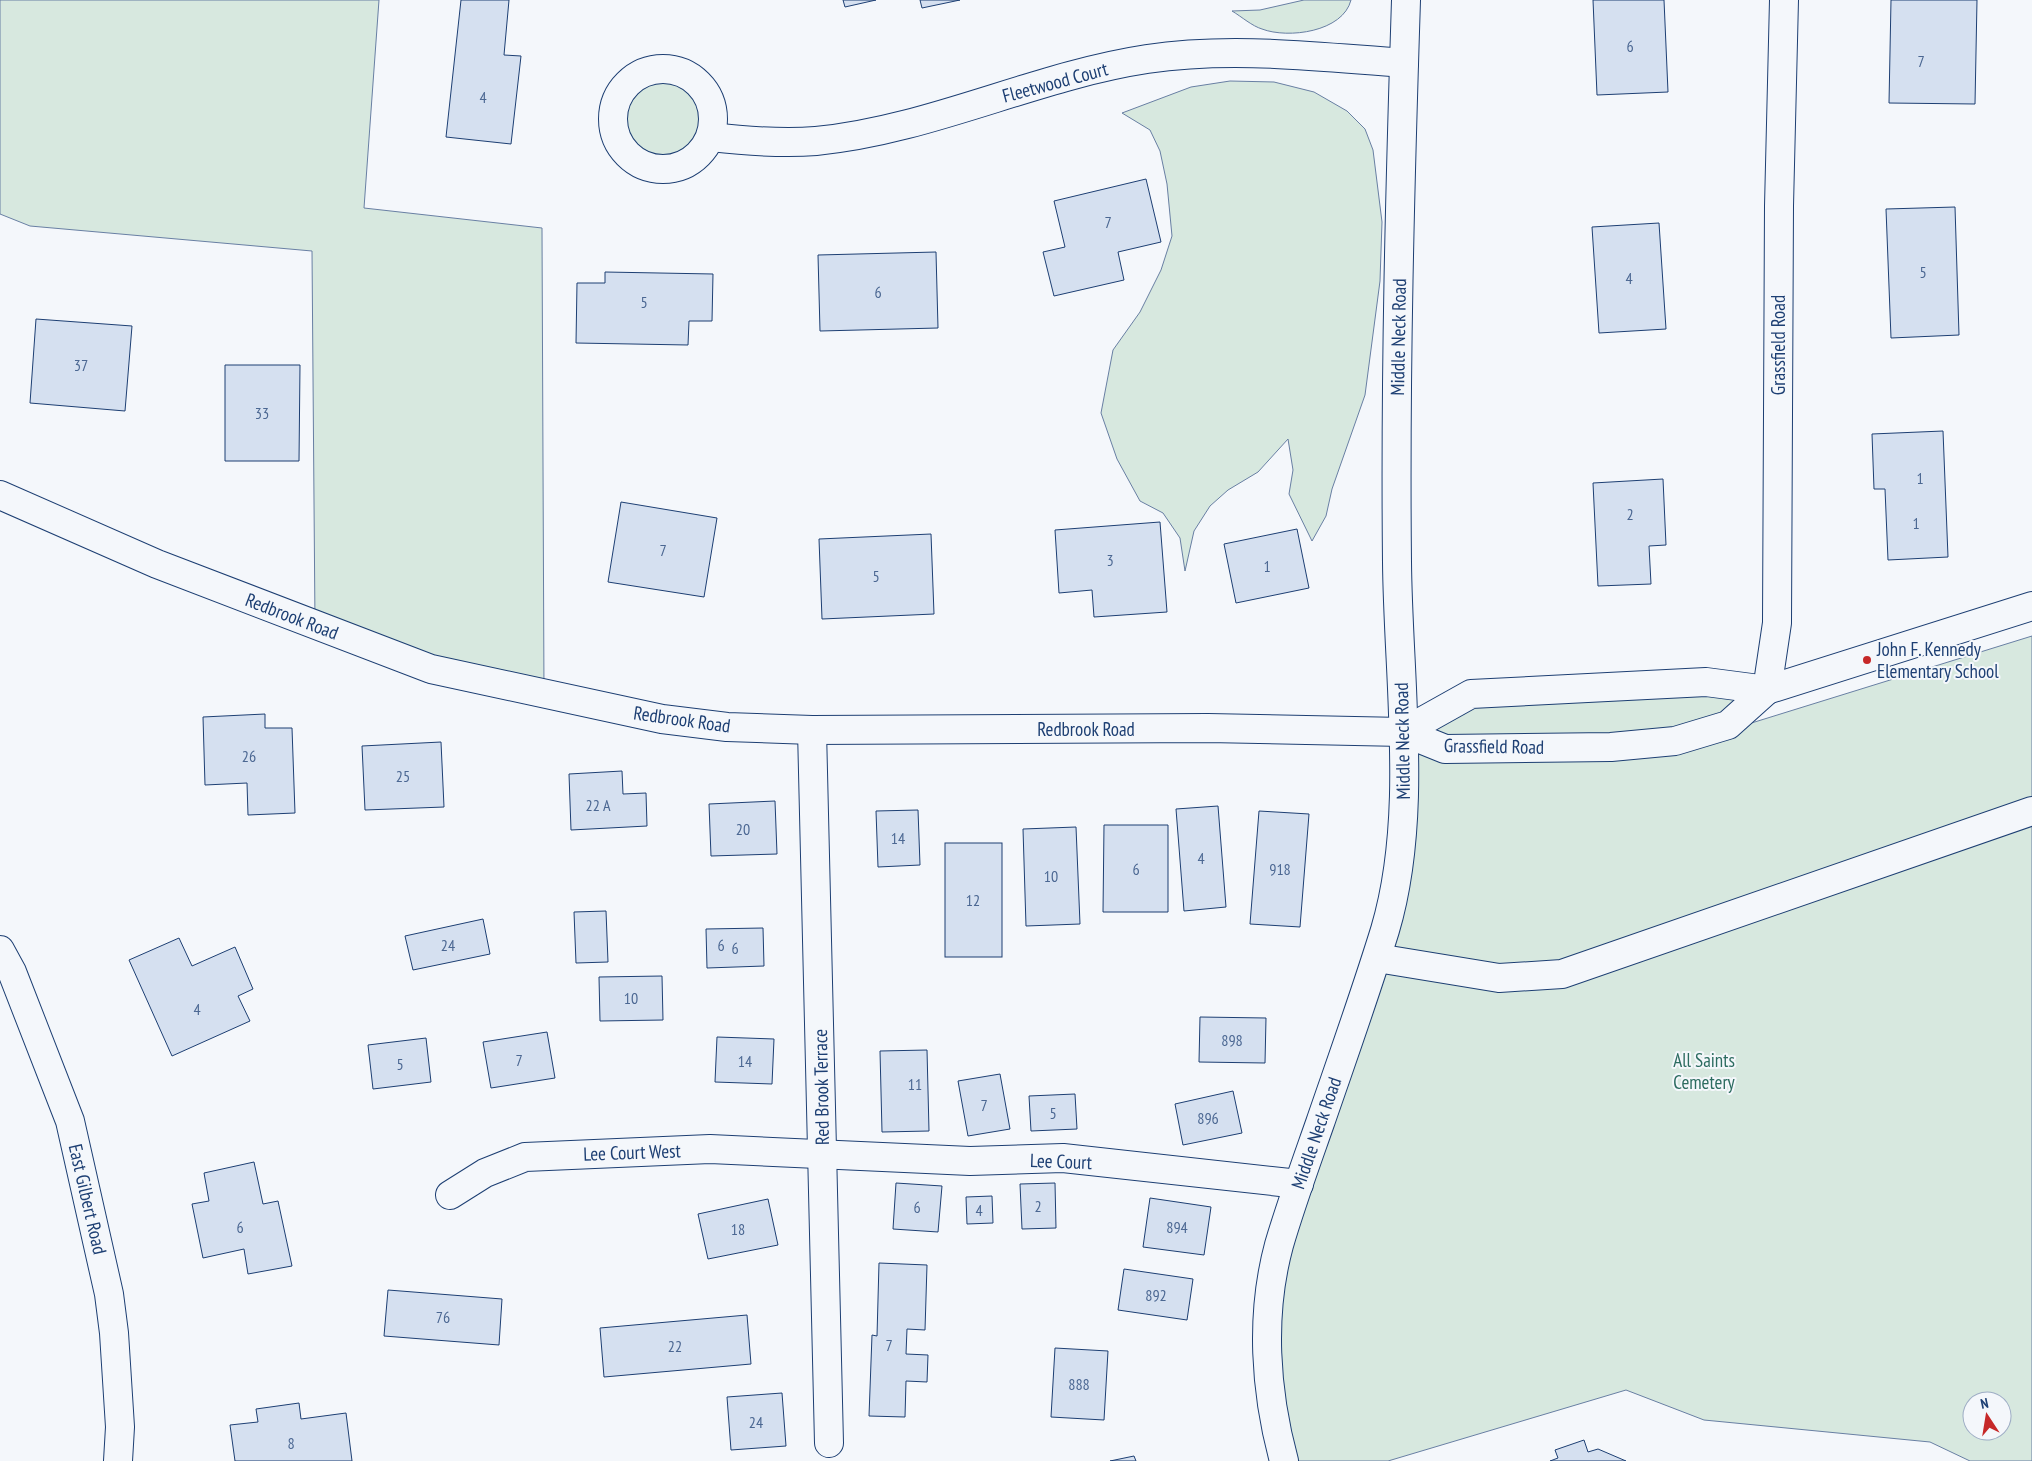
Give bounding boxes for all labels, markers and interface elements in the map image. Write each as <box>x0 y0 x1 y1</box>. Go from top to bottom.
house number: 6 <box>1626 36 1634 56</box>
house number: 7 <box>1917 51 1925 71</box>
street label: Fleetwood Court <box>1000 56 1111 108</box>
house number: 4 <box>479 87 487 107</box>
house number: 7 <box>1104 212 1112 232</box>
house number: 5 <box>1919 262 1927 282</box>
house number: 4 <box>1625 268 1633 288</box>
street label: Middle Neck Road <box>1385 278 1411 396</box>
house number: 6 <box>874 282 882 302</box>
house number: 5 <box>640 292 648 312</box>
street label: Grassfield Road <box>1766 295 1790 395</box>
house number: 37 <box>74 355 88 375</box>
house number: 33 <box>255 403 269 423</box>
house number: 1 <box>1916 468 1924 488</box>
house number: 2 <box>1626 504 1634 524</box>
house number: 1 <box>1912 513 1920 533</box>
house number: 7 <box>659 540 667 560</box>
house number: 3 <box>1106 550 1114 570</box>
house number: 1 <box>1263 556 1271 576</box>
house number: 5 <box>872 566 880 586</box>
street label: Redbrook Road <box>242 587 342 645</box>
place label: John F. Kennedy Elementary School <box>1876 637 1999 683</box>
marker: John F. Kennedy Elementary School <box>1861 654 1873 666</box>
street label: Middle Neck Road <box>1389 682 1415 800</box>
street label: Redbrook Road <box>632 700 732 738</box>
street label: Redbrook Road <box>1037 717 1135 741</box>
street label: Grassfield Road <box>1444 733 1544 759</box>
house number: 26 <box>242 746 256 766</box>
house number: 25 <box>396 766 410 786</box>
house number: 22 A <box>586 795 611 815</box>
house number: 20 <box>736 819 750 839</box>
house number: 14 <box>891 828 905 848</box>
house number: 4 <box>1197 848 1205 868</box>
house number: 6 <box>1132 859 1140 879</box>
house number: 918 <box>1269 859 1291 879</box>
house number: 10 <box>1044 866 1058 886</box>
house number: 12 <box>966 890 980 910</box>
house number: 24 <box>441 935 455 955</box>
house number: 6 <box>717 935 725 955</box>
house number: 6 <box>731 938 739 958</box>
house number: 10 <box>624 988 638 1008</box>
house number: 4 <box>193 999 201 1019</box>
street label: Red Brook Terrace <box>808 1029 834 1145</box>
house number: 898 <box>1221 1030 1243 1050</box>
park label: All Saints Cemetery <box>1673 1048 1736 1094</box>
house number: 7 <box>515 1050 523 1070</box>
house number: 14 <box>738 1051 752 1071</box>
house number: 5 <box>396 1054 404 1074</box>
house number: 11 <box>908 1074 922 1094</box>
street label: Middle Neck Road <box>1286 1074 1346 1192</box>
house number: 7 <box>980 1095 988 1115</box>
house number: 5 <box>1049 1103 1057 1123</box>
house number: 896 <box>1197 1108 1219 1128</box>
street label: Lee Court West <box>583 1138 682 1166</box>
street label: East Gilbert Road <box>64 1141 112 1257</box>
street label: Lee Court <box>1030 1148 1093 1174</box>
house number: 2 <box>1034 1196 1042 1216</box>
house number: 6 <box>913 1197 921 1217</box>
house number: 4 <box>975 1200 983 1220</box>
house number: 6 <box>236 1217 244 1237</box>
house number: 894 <box>1166 1217 1188 1237</box>
house number: 18 <box>731 1219 745 1239</box>
house number: 892 <box>1145 1285 1167 1305</box>
house number: 76 <box>436 1307 450 1327</box>
house number: 7 <box>885 1335 893 1355</box>
house number: 22 <box>668 1336 682 1356</box>
house number: 888 <box>1068 1374 1090 1394</box>
north arrow <box>1962 1391 2012 1441</box>
text: N <box>1979 1394 1990 1413</box>
house number: 24 <box>749 1412 763 1432</box>
house number: 8 <box>287 1433 295 1453</box>

